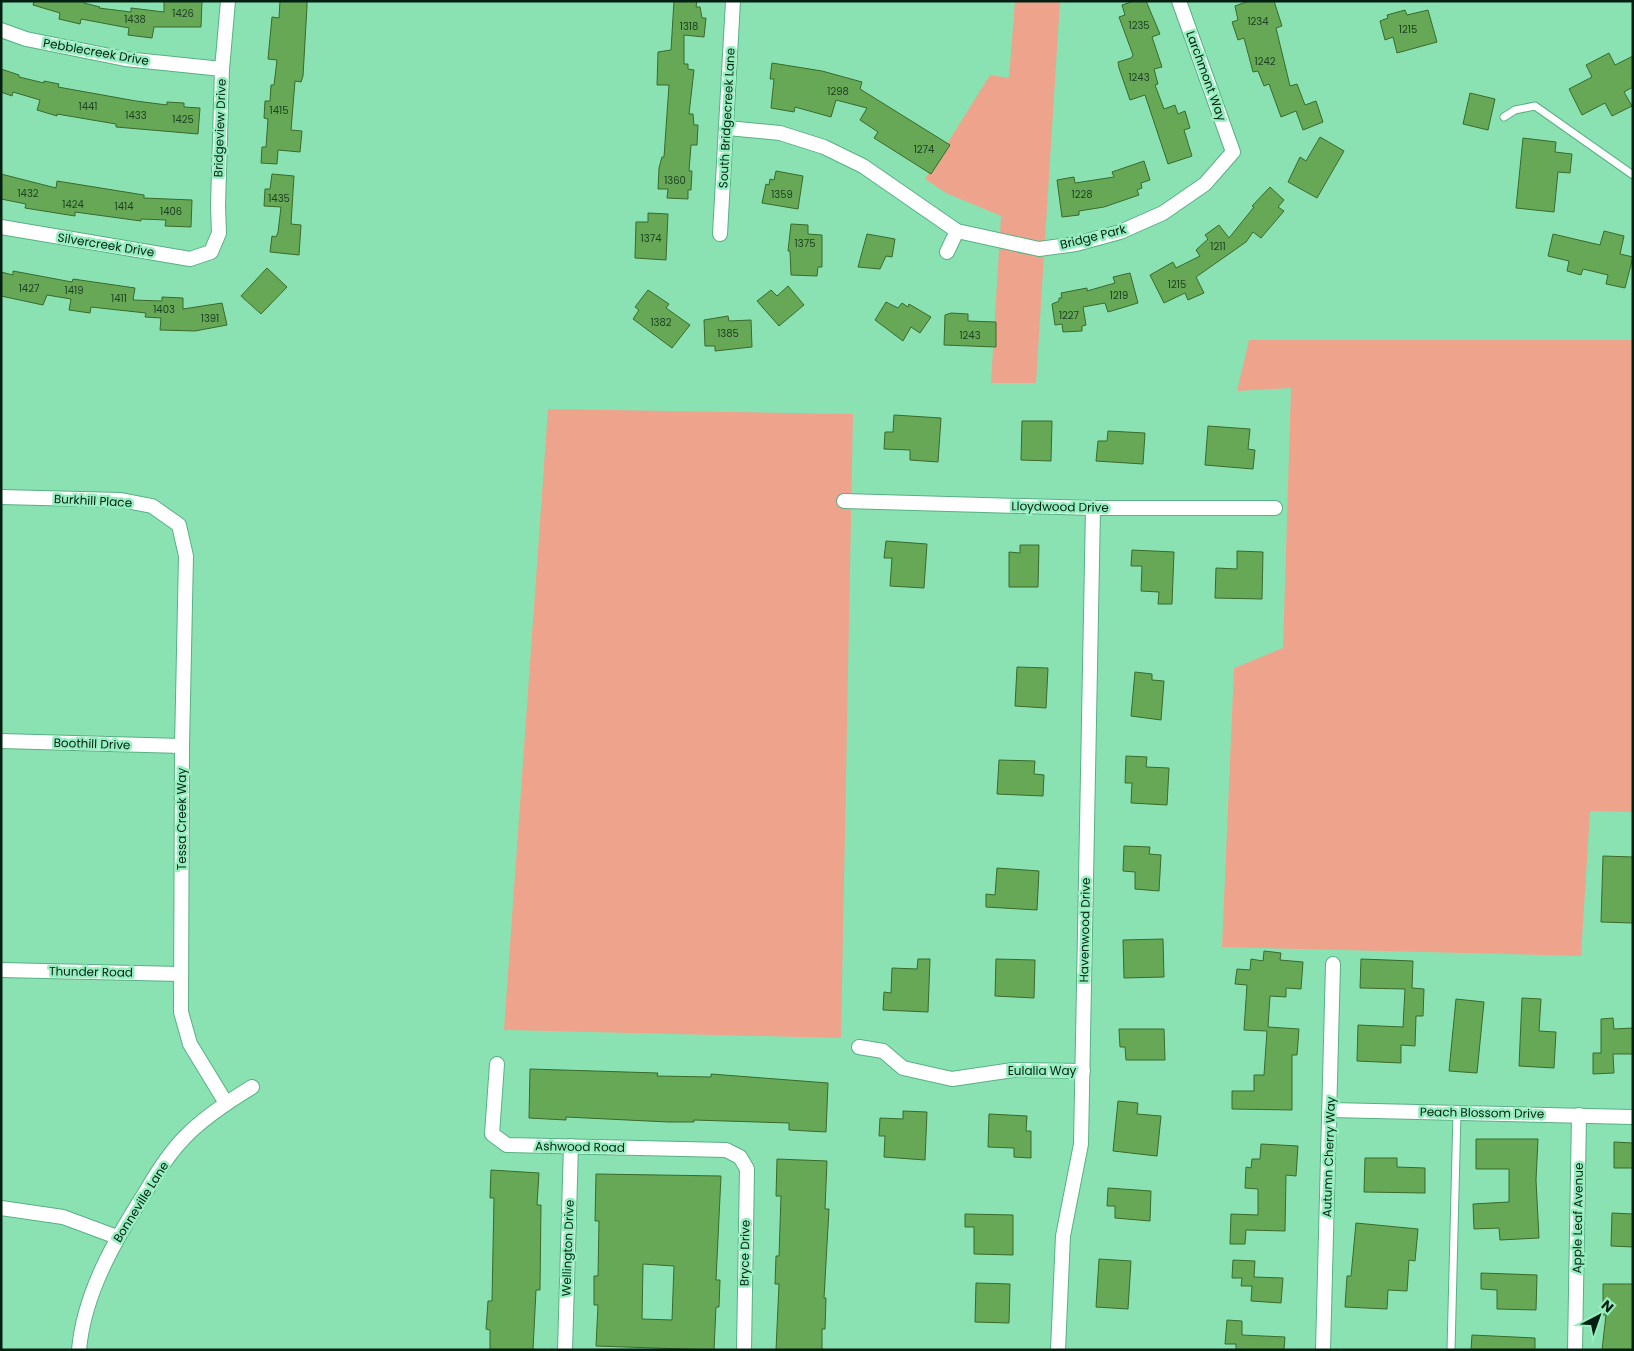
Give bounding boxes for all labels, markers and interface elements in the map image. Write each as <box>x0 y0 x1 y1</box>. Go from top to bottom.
house number: 1426 <box>172 6 194 21</box>
house number: 1438 <box>124 12 146 27</box>
house number: 1234 <box>1247 14 1269 29</box>
house number: 1235 <box>1128 18 1150 33</box>
house number: 1318 <box>680 19 698 34</box>
house number: 1215 <box>1399 22 1417 37</box>
street label: Larchmont Way <box>1182 28 1231 123</box>
street label: Pebblecreek Drive <box>42 34 150 69</box>
street label: South Bridgecreek Lane <box>714 47 739 189</box>
house number: 1242 <box>1255 54 1276 69</box>
house number: 1243 <box>1128 70 1150 85</box>
street label: Bridgeview Drive <box>209 78 230 178</box>
house number: 1298 <box>827 84 849 99</box>
house number: 1441 <box>79 99 97 114</box>
house number: 1415 <box>270 103 288 118</box>
house number: 1433 <box>125 108 147 123</box>
house number: 1425 <box>172 112 194 127</box>
house number: 1274 <box>914 142 934 157</box>
house number: 1360 <box>664 173 686 188</box>
house number: 1432 <box>17 186 39 201</box>
house number: 1359 <box>771 187 793 202</box>
house number: 1228 <box>1071 187 1093 202</box>
house number: 1435 <box>268 191 290 206</box>
house number: 1424 <box>62 197 84 212</box>
house number: 1414 <box>115 199 133 214</box>
house number: 1406 <box>160 204 182 219</box>
street label: Bridge Park <box>1058 220 1128 253</box>
street label: Silvercreek Drive <box>56 228 156 261</box>
house number: 1374 <box>641 231 661 246</box>
house number: 1375 <box>795 236 815 251</box>
house number: 1211 <box>1210 239 1226 254</box>
house number: 1215 <box>1168 277 1186 292</box>
house number: 1427 <box>19 281 40 296</box>
house number: 1419 <box>65 283 84 298</box>
house number: 1219 <box>1110 288 1128 303</box>
house number: 1411 <box>111 291 127 306</box>
house number: 1403 <box>153 302 175 317</box>
house number: 1227 <box>1059 308 1080 323</box>
house number: 1391 <box>201 311 219 326</box>
house number: 1382 <box>650 315 672 330</box>
house number: 1385 <box>717 326 739 341</box>
house number: 1243 <box>959 328 981 343</box>
street label: Burkhill Place <box>54 490 133 511</box>
street label: Lloydwood Drive <box>1011 497 1109 516</box>
street label: Boothill Drive <box>53 734 131 753</box>
street label: Tessa Creek Way <box>173 768 190 870</box>
street label: Havenwood Drive <box>1075 877 1094 983</box>
street label: Thunder Road <box>49 962 133 981</box>
street label: Eulalia Way <box>1008 1062 1077 1079</box>
street label: Autumn Cherry Way <box>1318 1096 1339 1218</box>
street label: Peach Blossom Drive <box>1420 1103 1544 1122</box>
street label: Ashwood Road <box>535 1137 625 1156</box>
street label: Bonneville Lane <box>109 1158 172 1245</box>
street label: Apple Leaf Avenue <box>1568 1162 1587 1274</box>
street label: Wellington Drive <box>557 1199 578 1297</box>
street label: Bryce Drive <box>735 1220 754 1286</box>
north arrow <box>1574 1291 1624 1341</box>
text: N <box>1597 1295 1618 1317</box>

